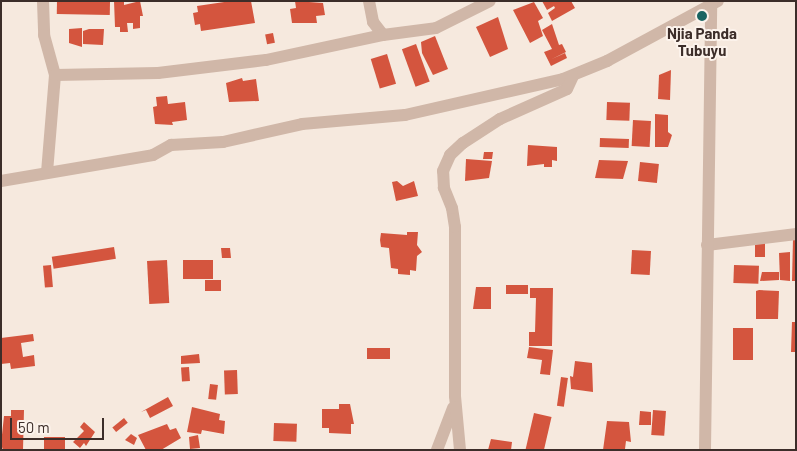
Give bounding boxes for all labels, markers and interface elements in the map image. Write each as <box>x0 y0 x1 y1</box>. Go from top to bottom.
marker: Njia Panda Tubuyu <box>696 10 708 22</box>
place label: Njia Panda Tubuyu <box>667 24 737 59</box>
scale bar <box>12 408 106 440</box>
text: 50 m <box>18 418 50 436</box>

